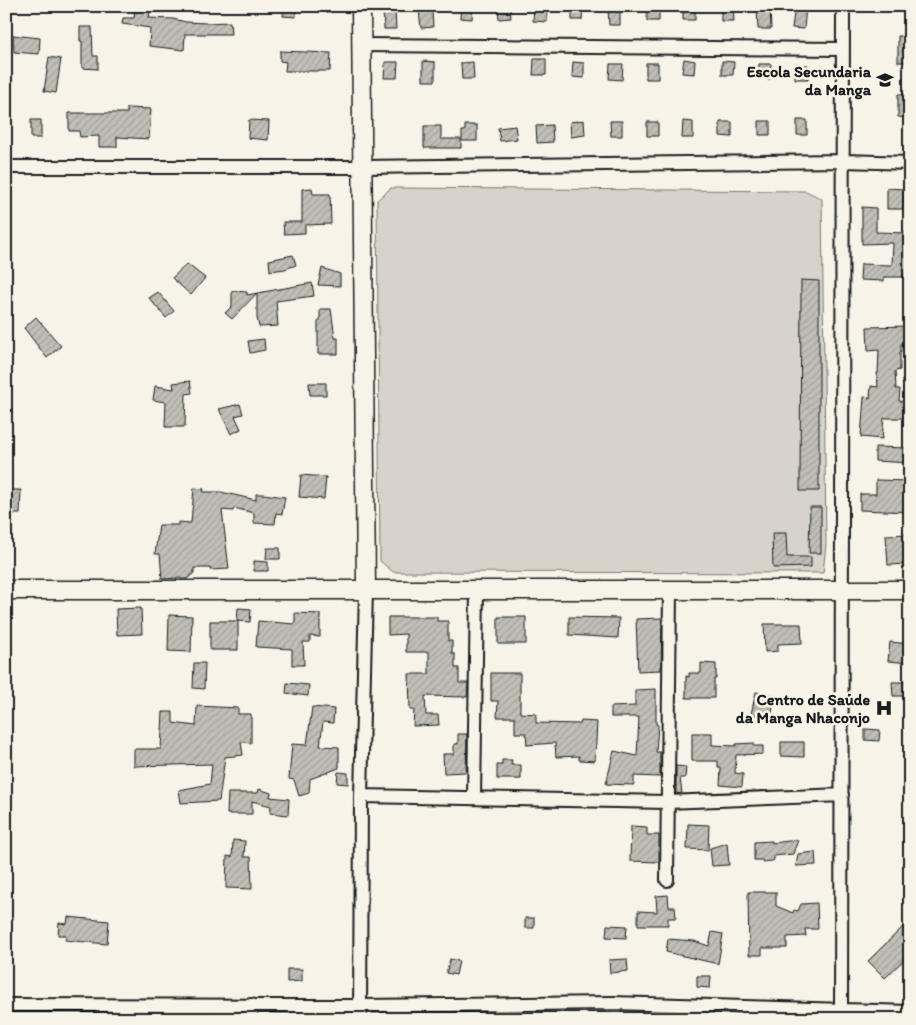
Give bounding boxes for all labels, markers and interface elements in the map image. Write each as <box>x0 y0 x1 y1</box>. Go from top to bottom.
place label: Escola Secundaria da Manga <box>747 62 872 100</box>
school or university icon: Escola Secundaria da Manga <box>875 70 895 90</box>
place label: Centro de Saúde da Manga Nhaconjo <box>736 690 870 728</box>
hospital icon: Centro de Saúde da Manga Nhaconjo <box>874 698 894 718</box>

